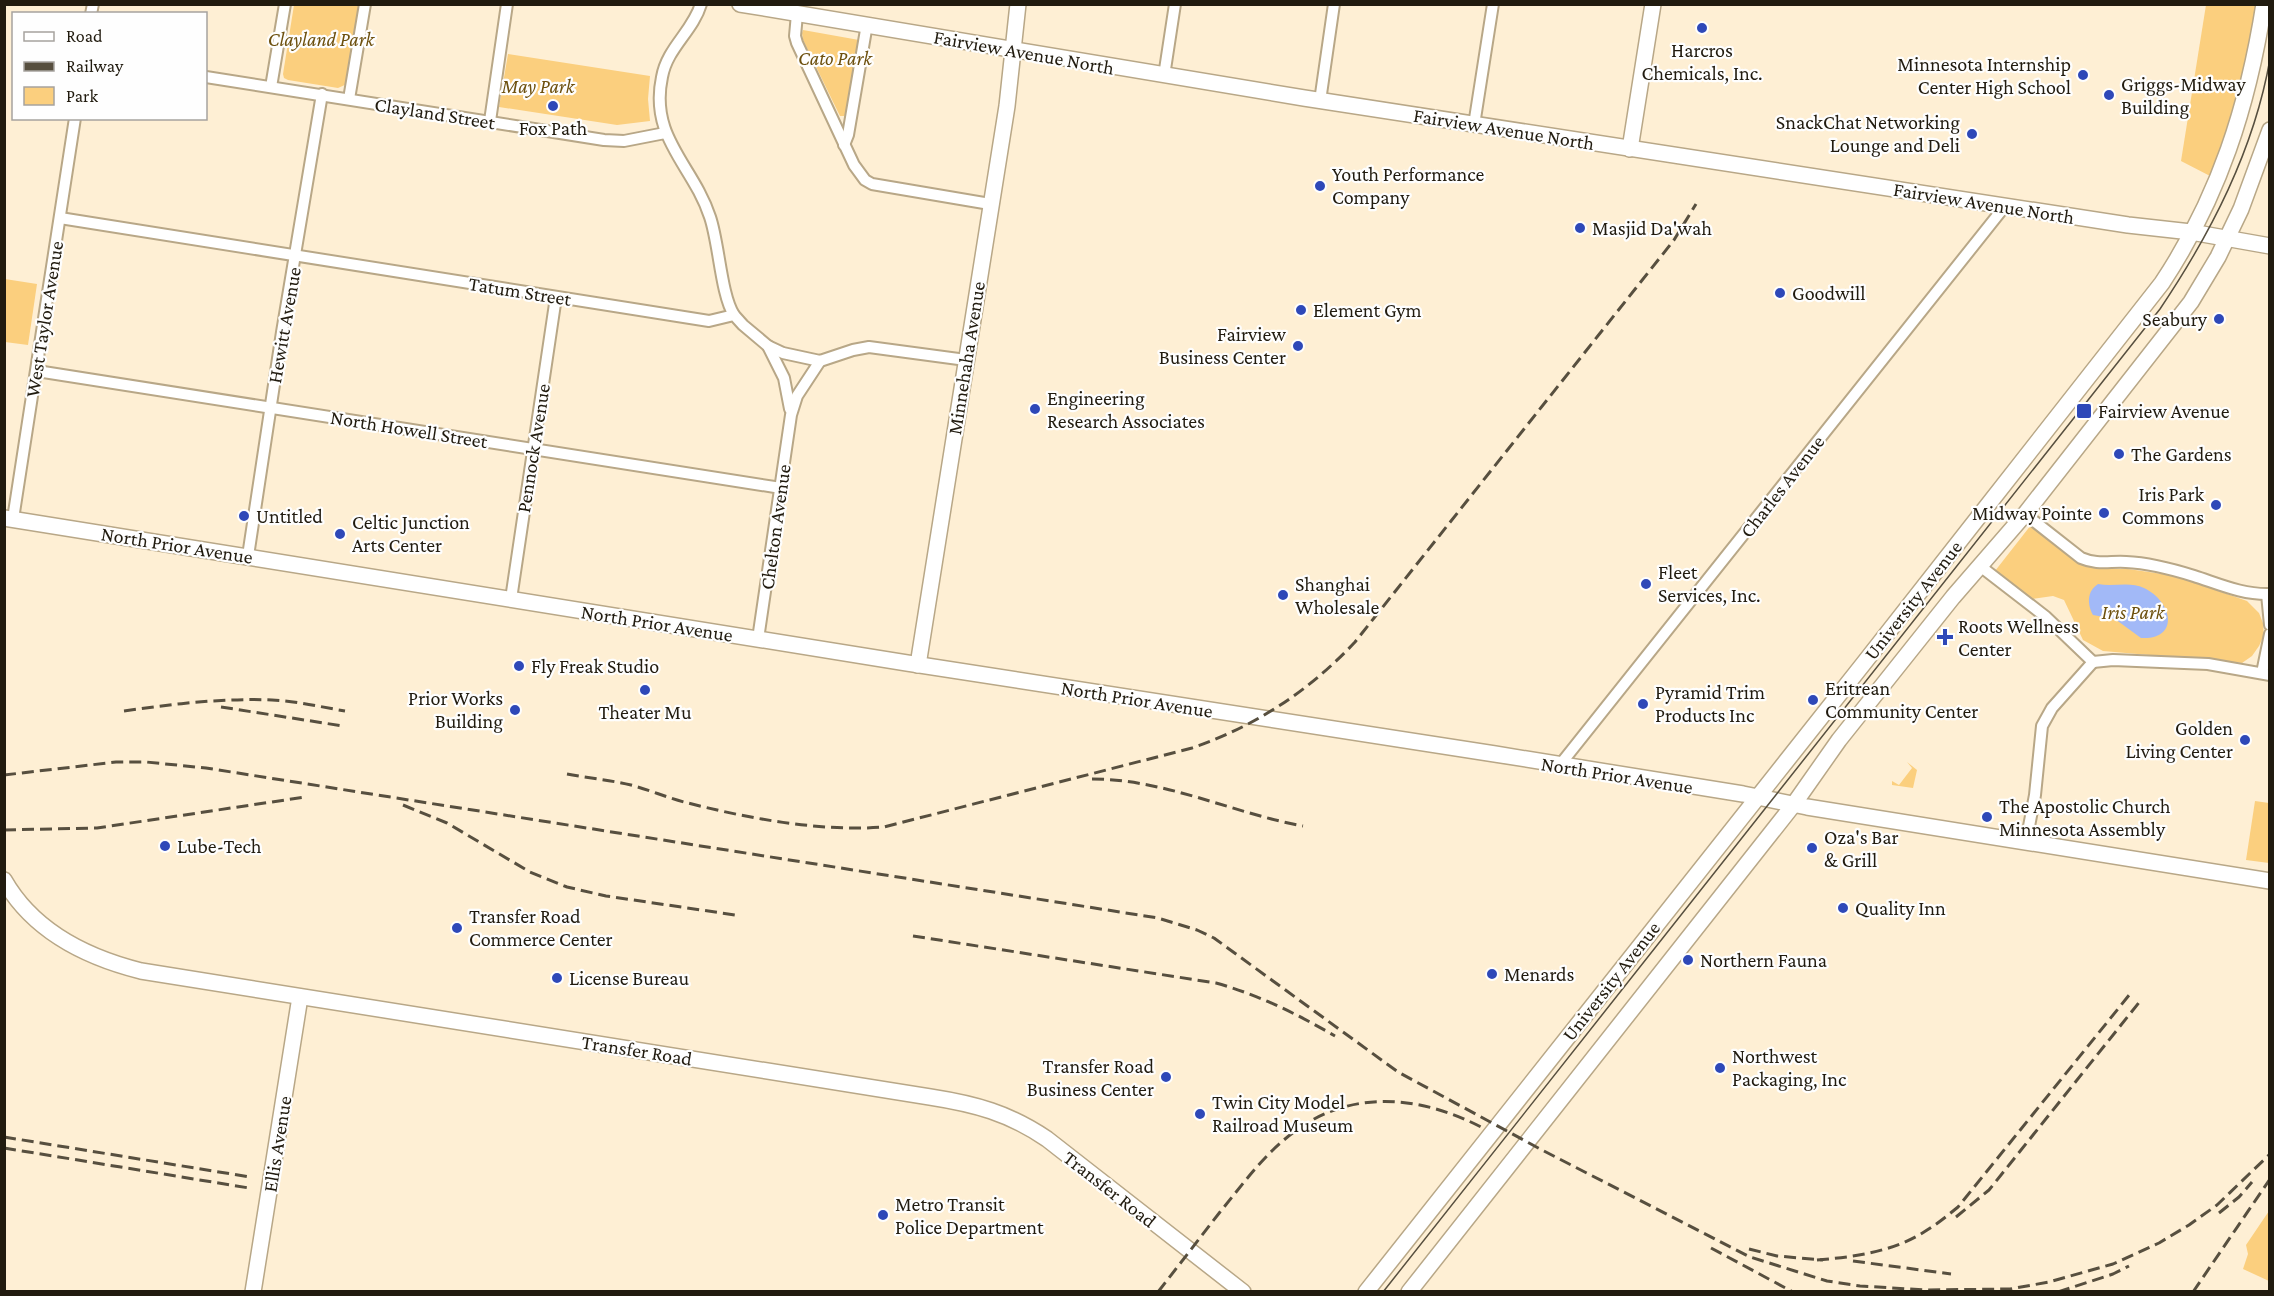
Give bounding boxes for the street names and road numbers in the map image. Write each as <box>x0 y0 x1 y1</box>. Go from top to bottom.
street label: Fairview Avenue North <box>932 25 1116 79</box>
street label: Clayland Street <box>373 93 497 134</box>
street label: Fairview Avenue North <box>1412 104 1596 154</box>
street label: Fairview Avenue North <box>1892 178 2076 228</box>
street label: West Taylor Avenue <box>21 239 68 399</box>
street label: Hewitt Avenue <box>263 265 305 385</box>
street label: Tatum Street <box>467 272 573 310</box>
street label: Minnehaha Avenue <box>943 280 989 436</box>
street label: Pennock Avenue <box>512 382 554 514</box>
street label: North Howell Street <box>329 406 489 452</box>
street label: Charles Avenue <box>1735 430 1829 541</box>
street label: Chelton Avenue <box>755 463 795 591</box>
street label: North Prior Avenue <box>100 522 255 568</box>
street label: University Avenue <box>1860 536 1967 665</box>
street label: North Prior Avenue <box>580 600 735 646</box>
street label: North Prior Avenue <box>1060 676 1215 722</box>
street label: North Prior Avenue <box>1540 752 1695 798</box>
street label: University Avenue <box>1558 917 1665 1046</box>
street label: Transfer Road <box>580 1030 694 1070</box>
street label: Ellis Avenue <box>259 1094 295 1194</box>
street label: Transfer Road <box>1059 1146 1161 1232</box>

